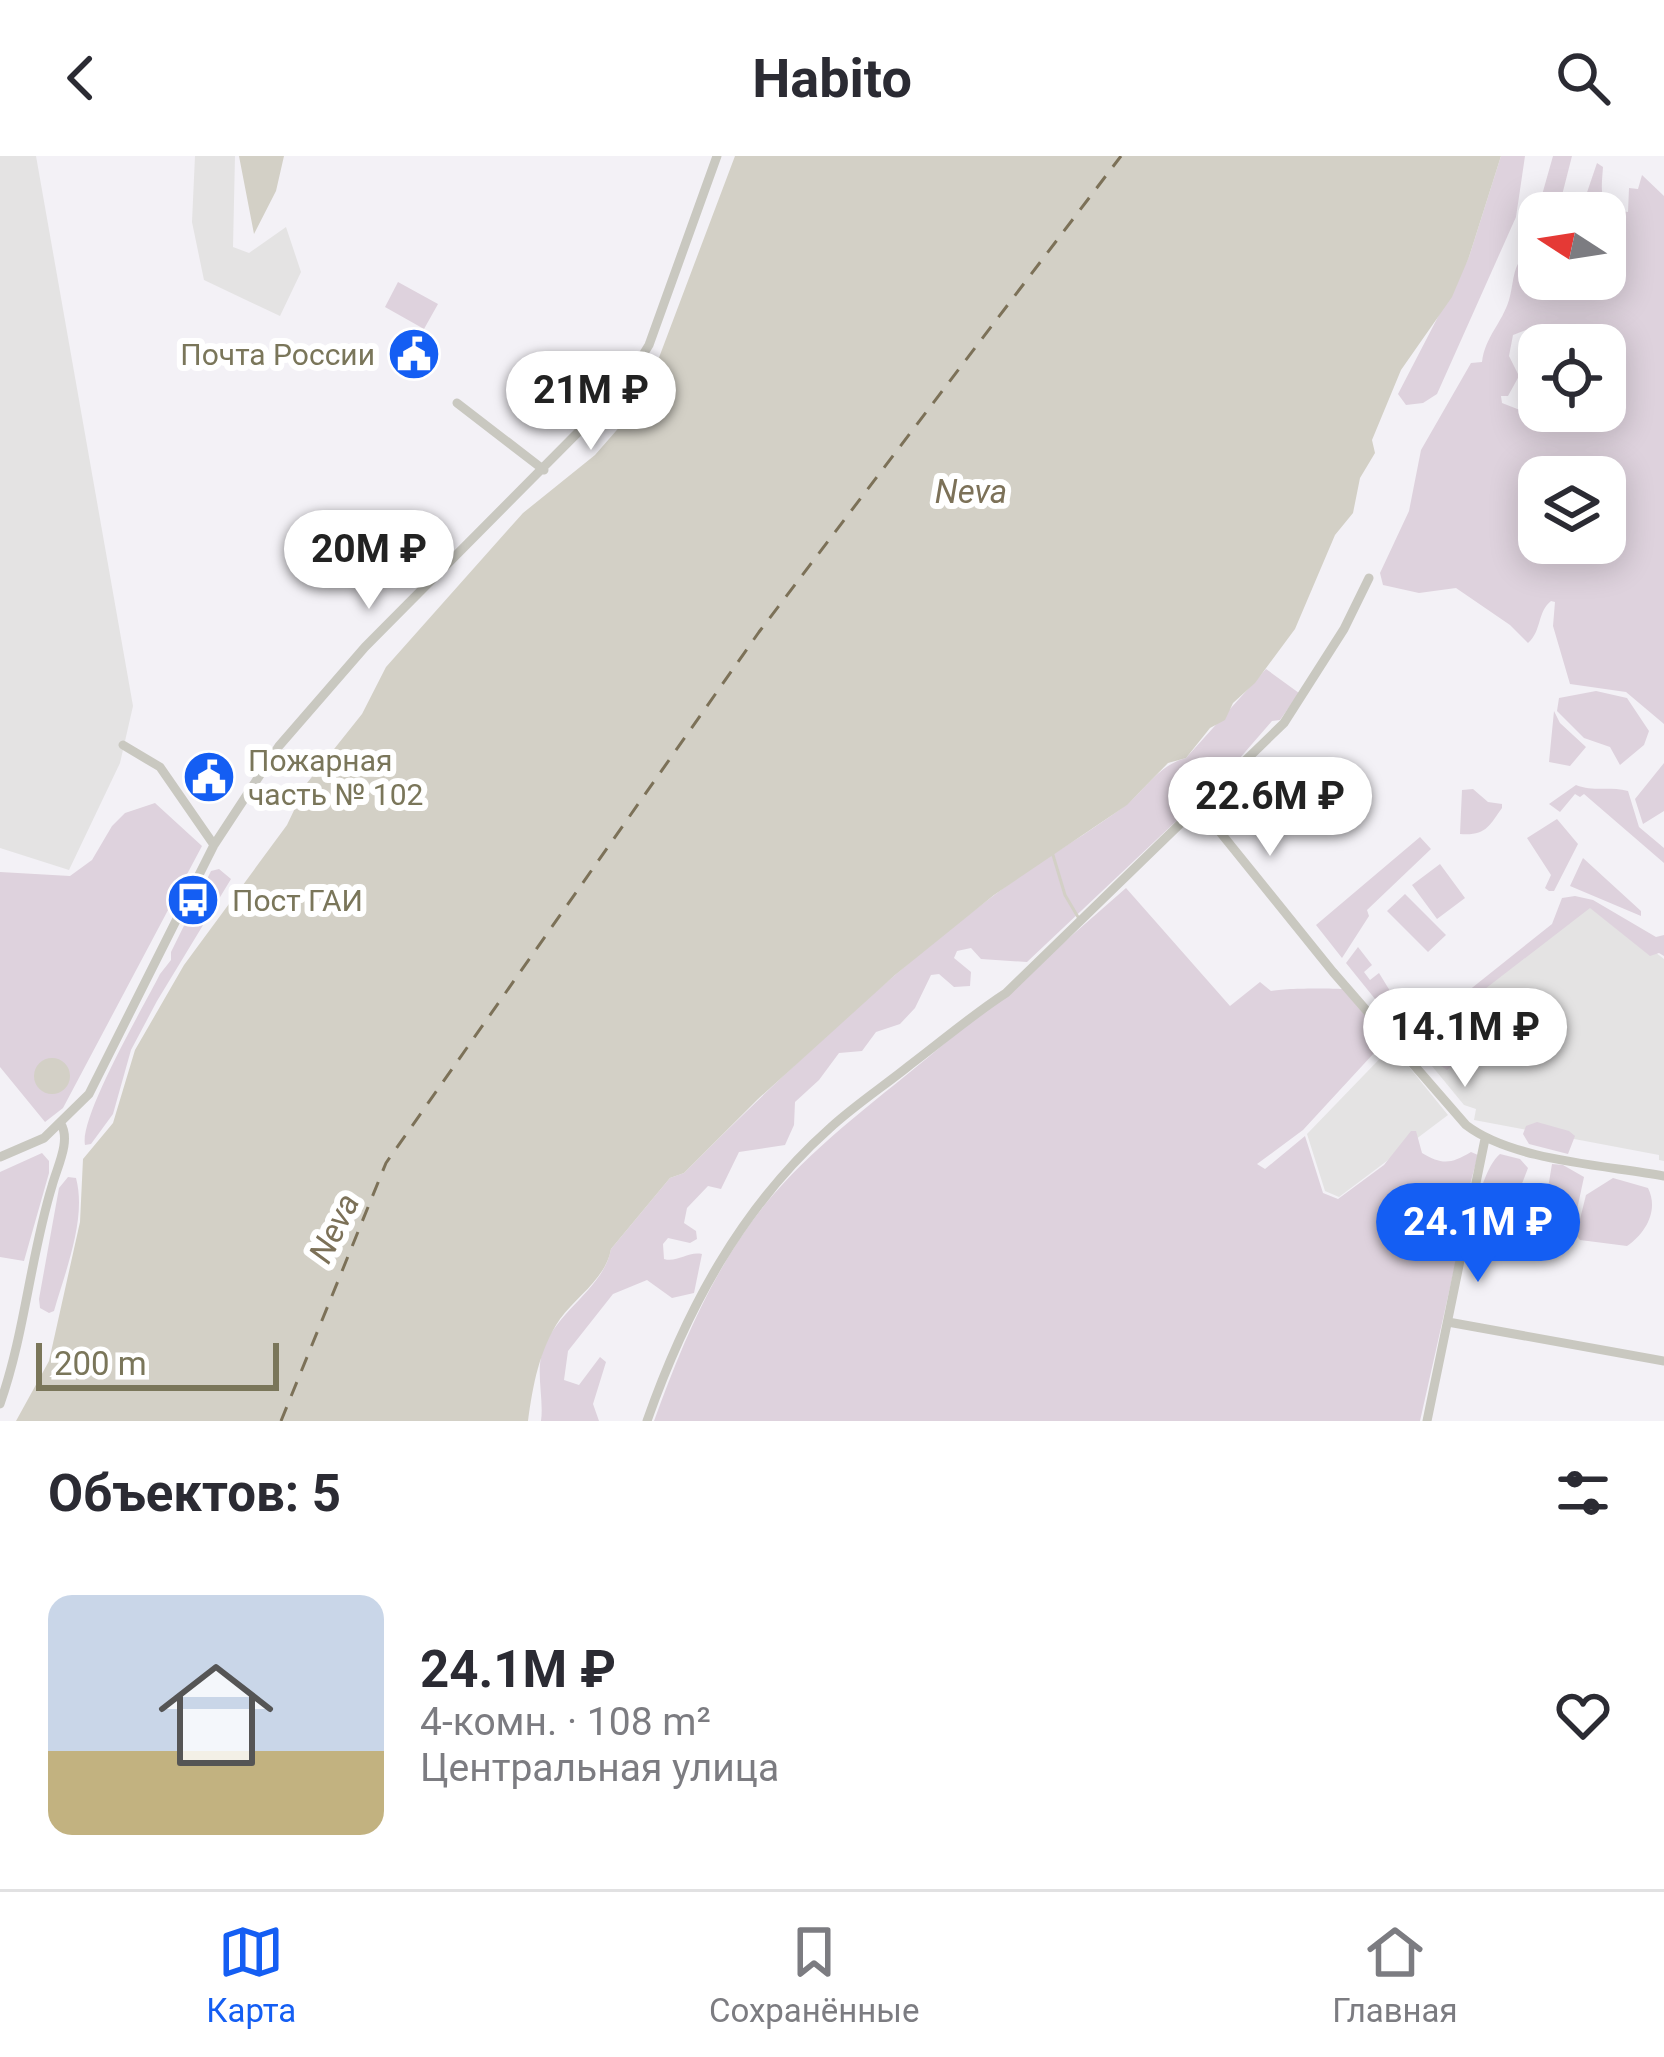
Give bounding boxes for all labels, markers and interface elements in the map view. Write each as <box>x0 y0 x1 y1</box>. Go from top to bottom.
icon: back <box>48 45 114 111</box>
icon: search <box>1550 45 1616 111</box>
text: Habito <box>752 47 912 110</box>
north arrow <box>1518 192 1626 300</box>
map controls <box>1518 192 1626 564</box>
button: locate <box>1518 324 1626 432</box>
public building icon: Почта России <box>386 326 442 382</box>
place label: Почта России <box>180 337 375 372</box>
pin: 21M ₽ <box>507 351 675 453</box>
text: 21M ₽ <box>533 367 649 413</box>
button: layers <box>1518 456 1626 564</box>
water label: Neva <box>935 472 1007 511</box>
pin: 20M ₽ <box>285 510 453 612</box>
text: 20M ₽ <box>311 526 427 572</box>
place label: Пожарная часть № 102 <box>248 743 423 812</box>
public building icon: Пожарная часть № 102 <box>181 749 237 805</box>
pin: 22.6M ₽ <box>1159 757 1381 859</box>
text: 22.6M ₽ <box>1195 773 1345 819</box>
bus stop icon: Пост ГАИ <box>165 872 221 928</box>
place label: Пост ГАИ <box>232 883 363 918</box>
pin: 14.1M ₽ <box>1354 988 1576 1090</box>
text: 14.1M ₽ <box>1390 1004 1540 1050</box>
pin: 24.1M ₽ <box>1367 1183 1589 1285</box>
water label: Neva <box>301 1187 367 1269</box>
text: 24.1M ₽ <box>1403 1199 1553 1245</box>
scale bar <box>36 1337 279 1390</box>
text: 200 m <box>54 1344 147 1383</box>
icon: filters <box>1550 1460 1616 1526</box>
text: Объектов: 5 <box>48 1464 341 1523</box>
text: 24.1M ₽ <box>420 1640 616 1699</box>
icon: home <box>144 1643 288 1787</box>
icon: heart <box>1550 1682 1616 1748</box>
text: 4-комн. · 108 m² <box>420 1699 711 1745</box>
text: Центральная улица <box>420 1745 779 1791</box>
tab: Карта <box>206 1919 296 2030</box>
tab: Сохранённые <box>709 1919 920 2030</box>
tab: Главная <box>1332 1919 1458 2030</box>

